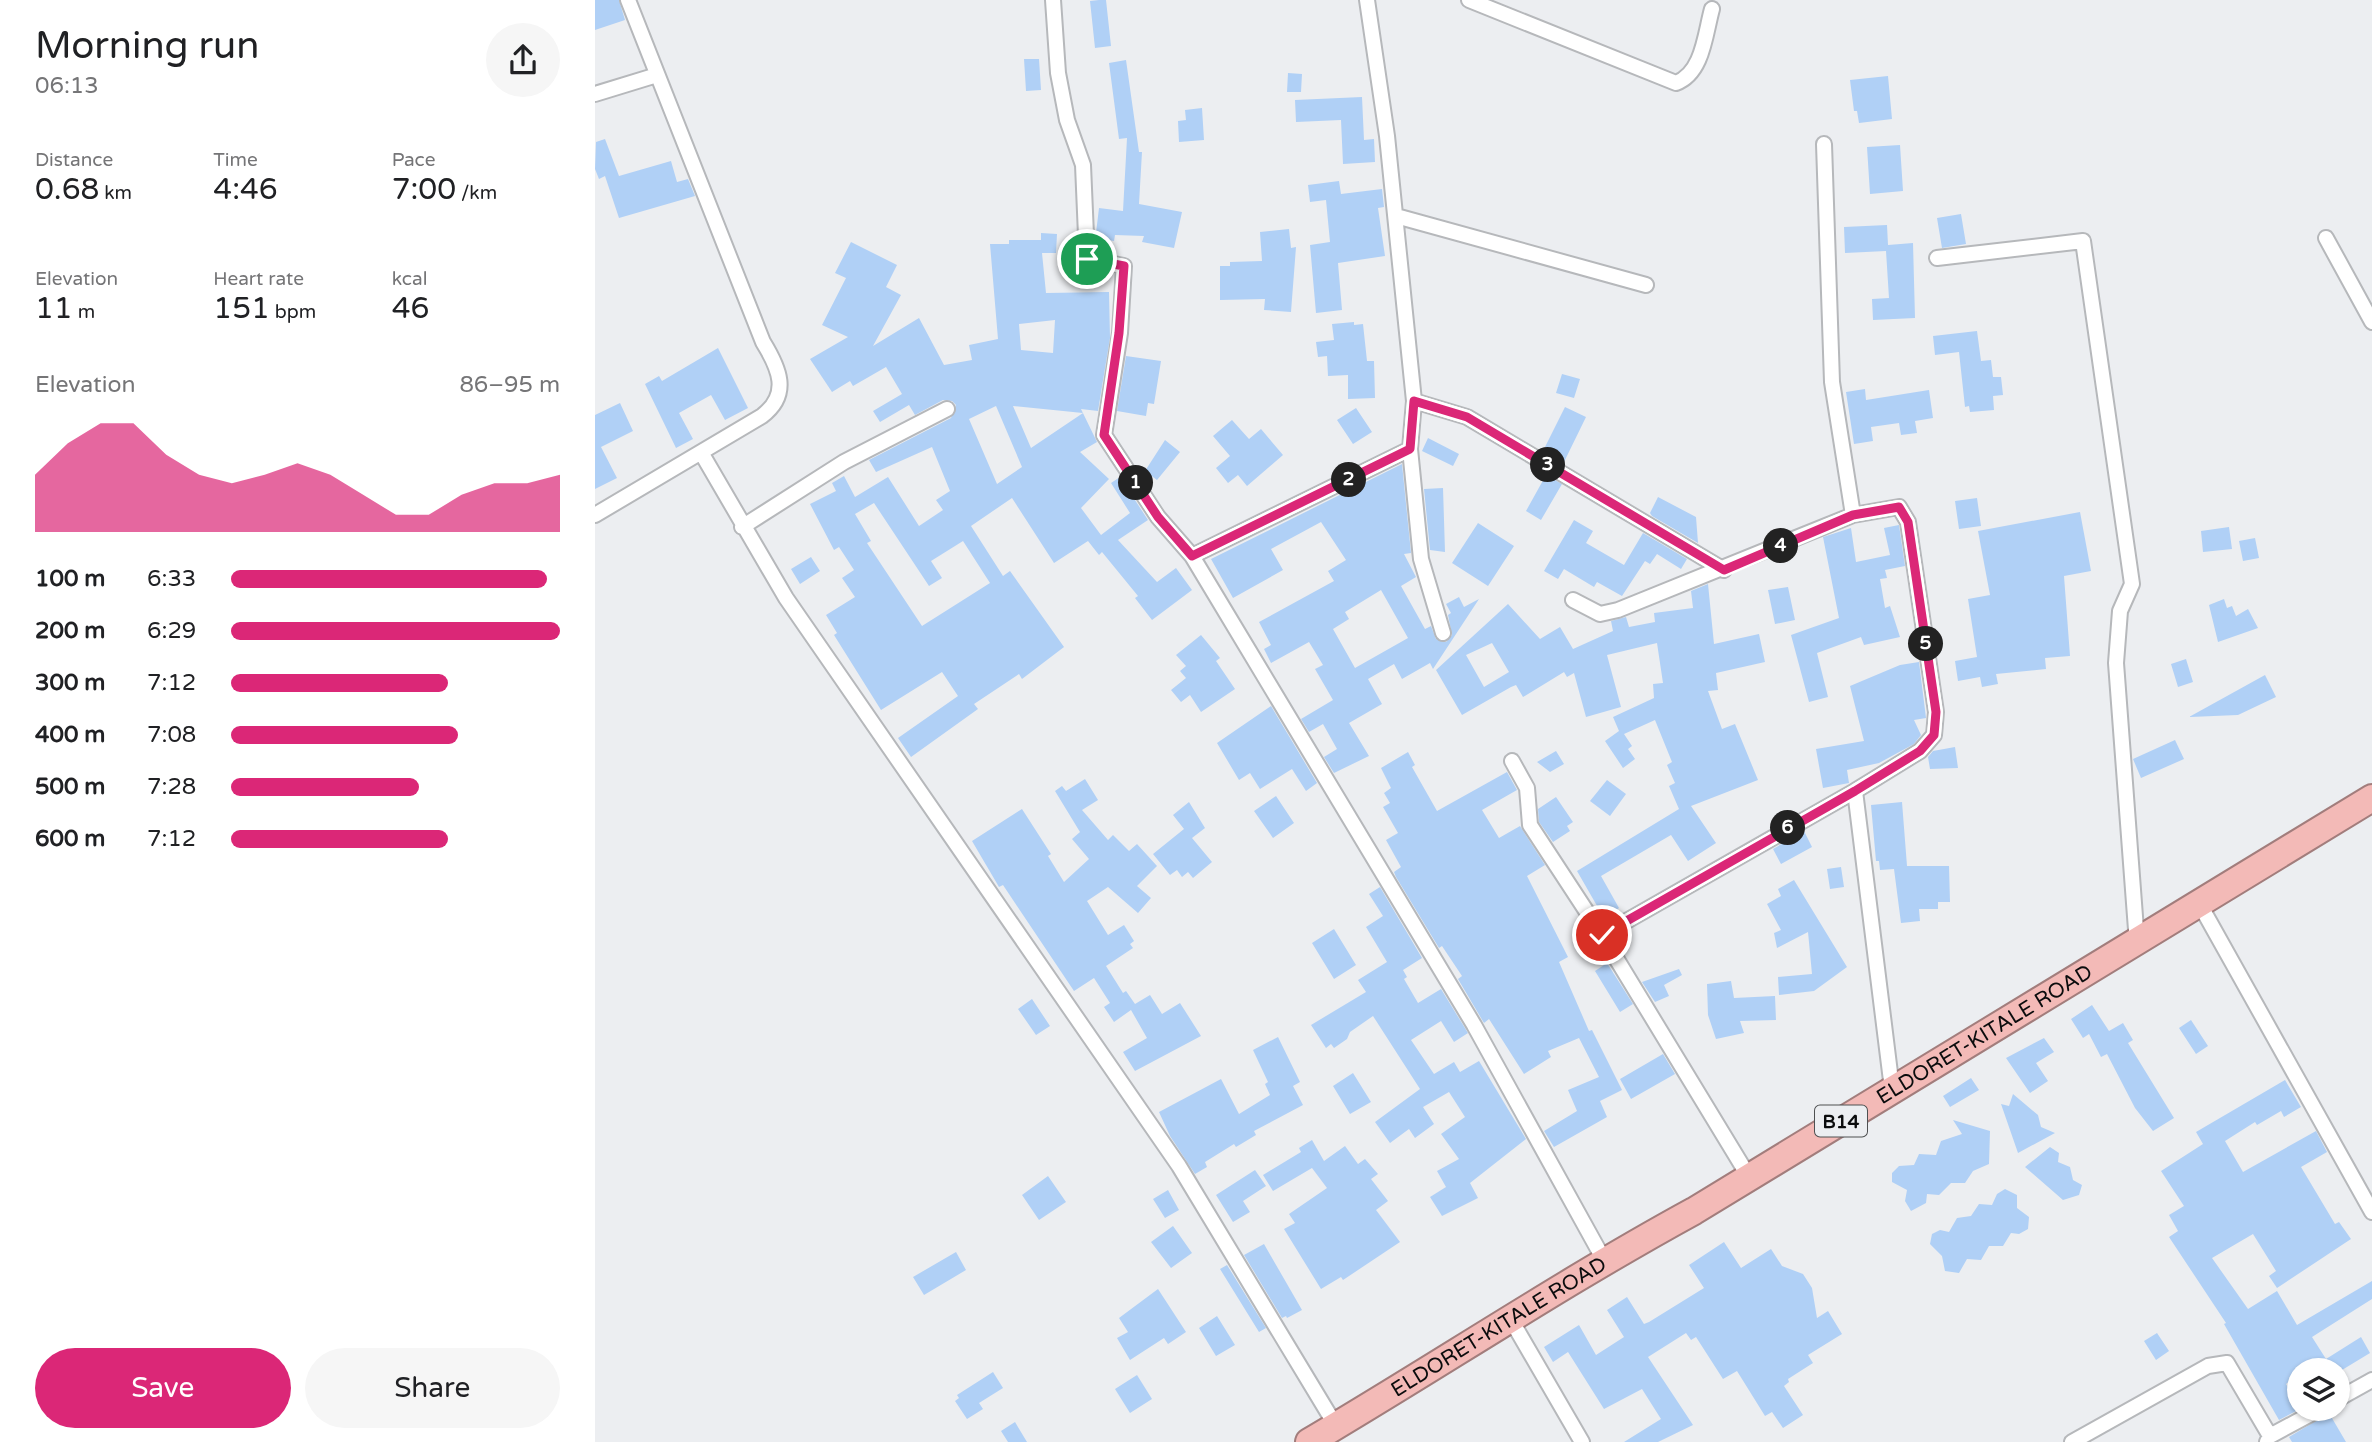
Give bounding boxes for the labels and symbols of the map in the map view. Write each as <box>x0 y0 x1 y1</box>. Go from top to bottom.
pin <box>1057 229 1117 289</box>
pin: 3 <box>1531 448 1565 482</box>
pin: 2 <box>1331 462 1367 498</box>
pin: 1 <box>1119 466 1153 500</box>
pin: 4 <box>1763 528 1799 564</box>
pin: 5 <box>1909 626 1943 662</box>
pin: 6 <box>1771 810 1805 846</box>
pin <box>1572 905 1632 965</box>
street label: ELDORET-KITALE ROAD <box>1872 959 2097 1110</box>
road number: B14 <box>1815 1106 1867 1136</box>
street label: ELDORET-KITALE ROAD <box>1387 1252 1611 1403</box>

